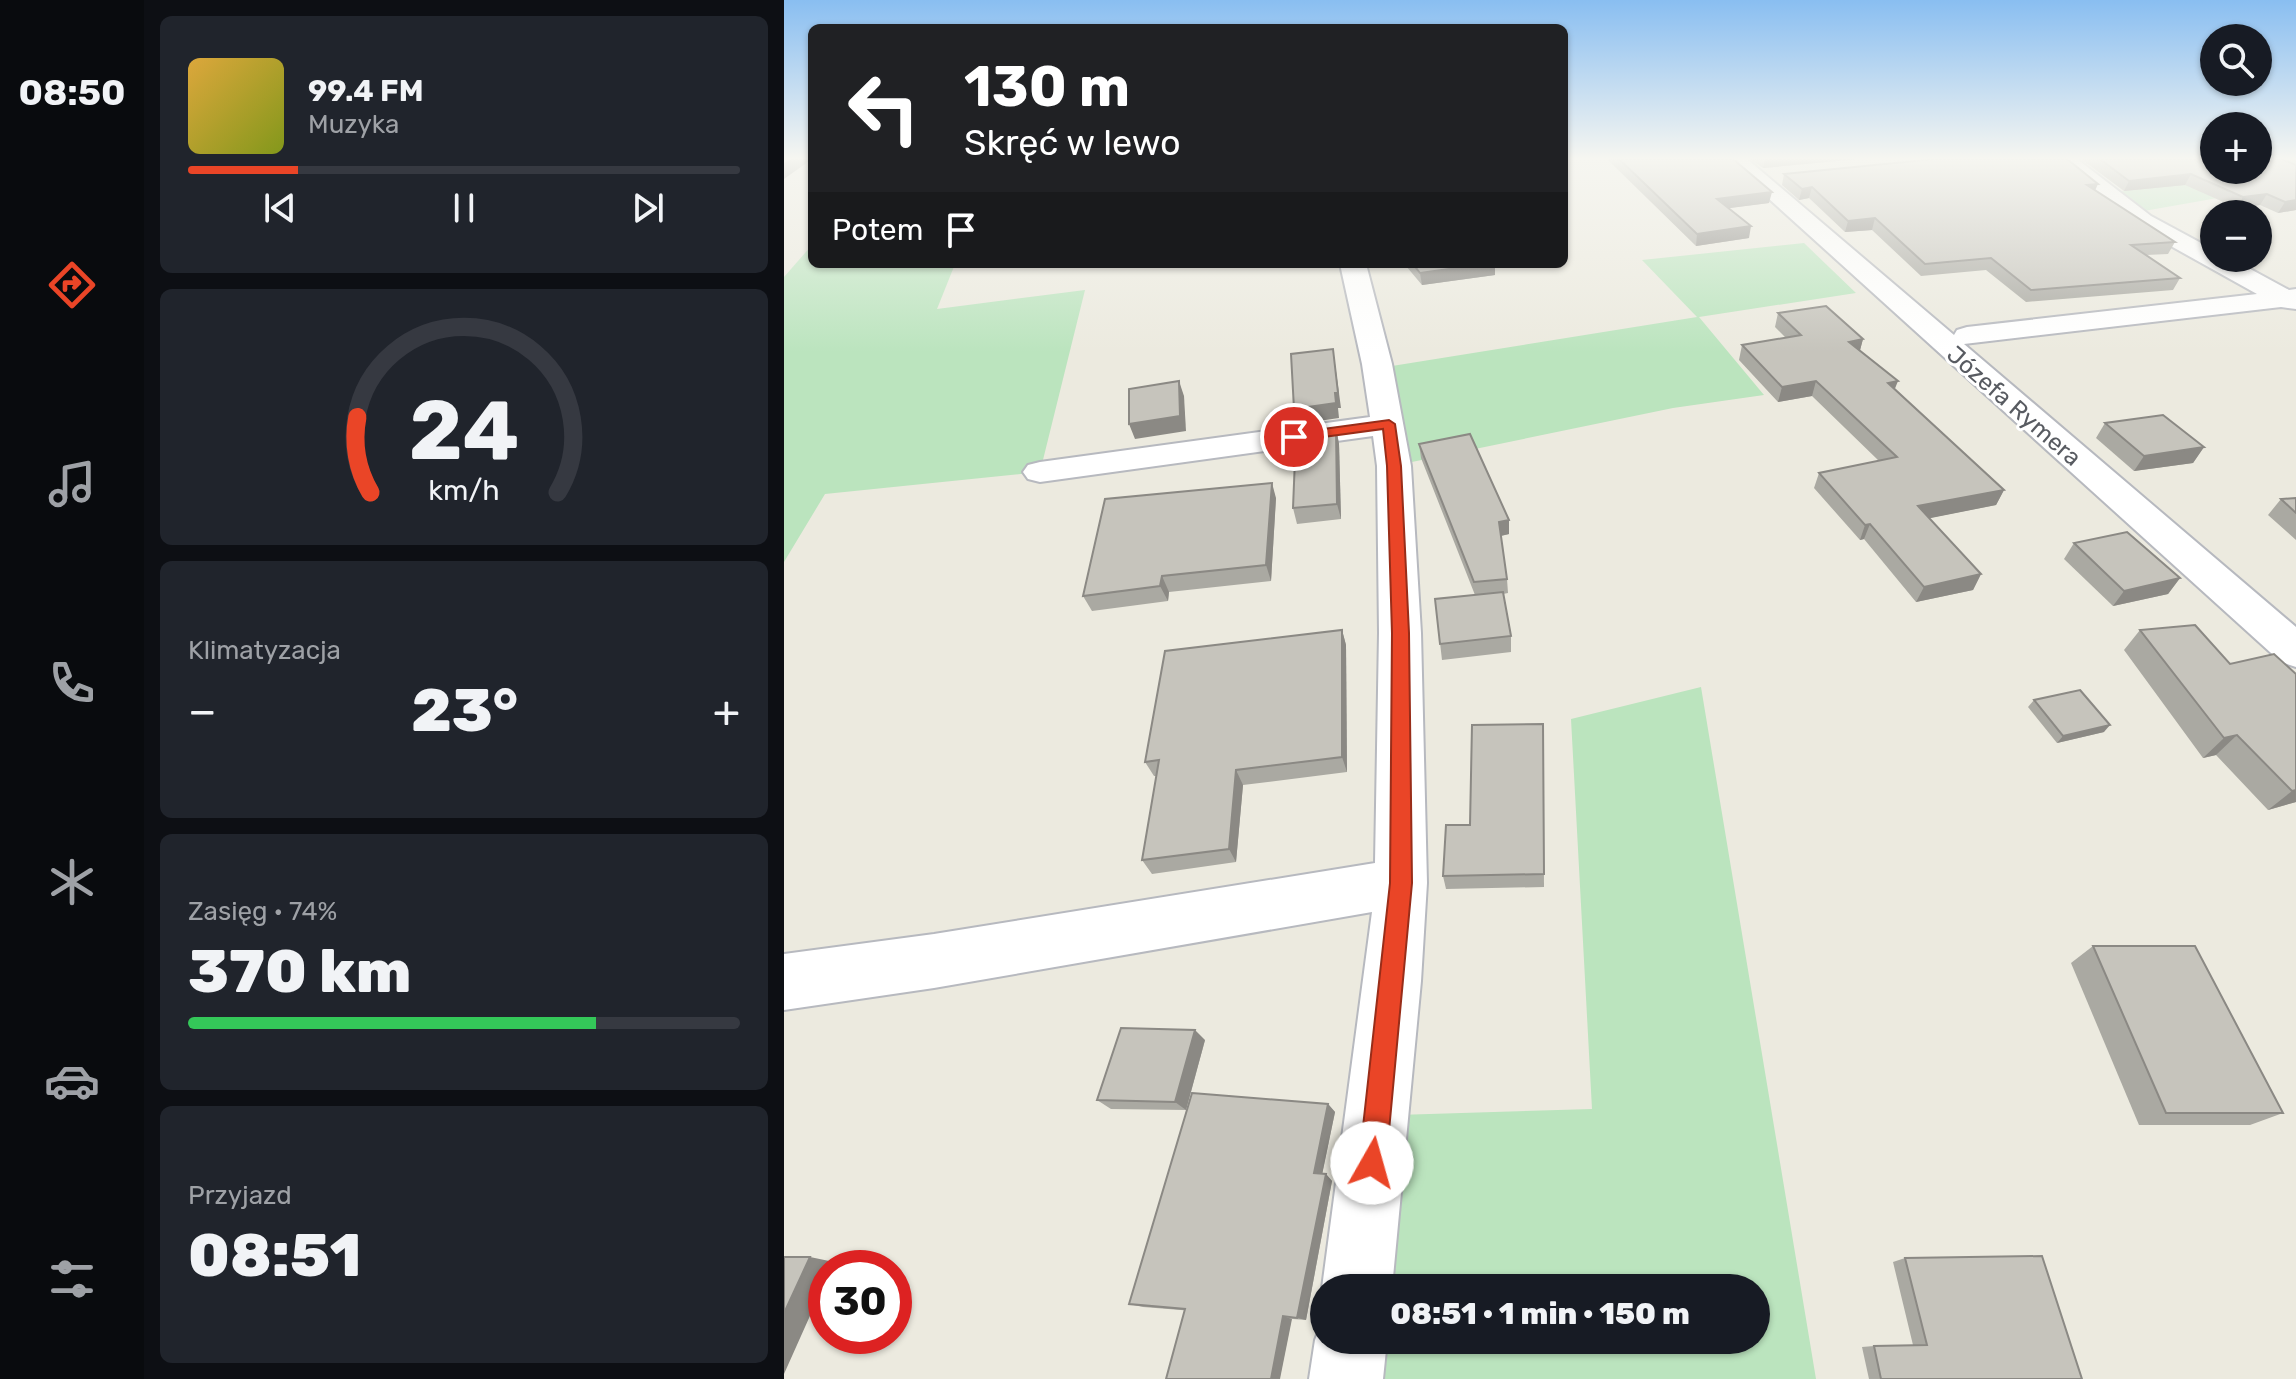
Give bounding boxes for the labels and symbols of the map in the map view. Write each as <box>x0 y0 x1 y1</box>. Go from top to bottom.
street label: Józefa Rymera <box>1941 340 2087 472</box>
pin <box>1260 403 1328 471</box>
position arrow <box>1330 1121 1414 1205</box>
speed limit sign: 30 <box>808 1250 912 1354</box>

